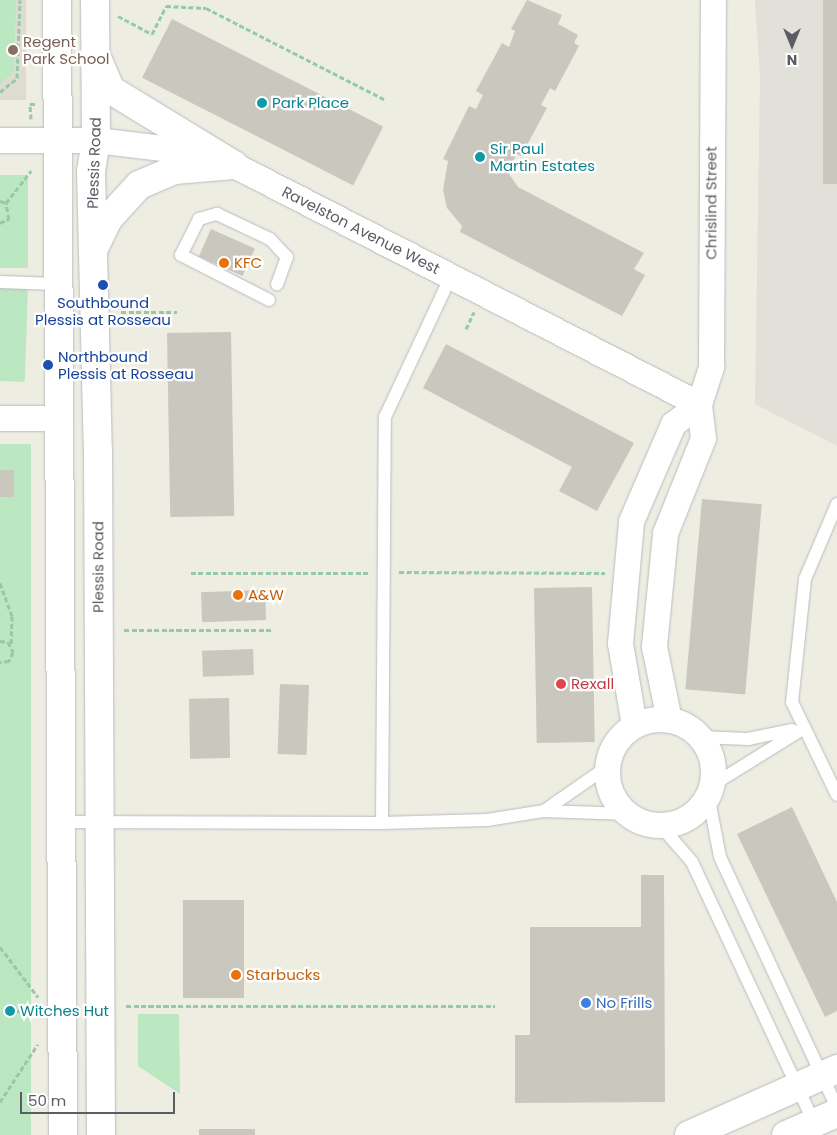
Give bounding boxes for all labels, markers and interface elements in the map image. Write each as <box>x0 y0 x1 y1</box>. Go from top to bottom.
north arrow <box>767 20 817 70</box>
place label: Regent Park School <box>23 32 110 67</box>
marker: Regent Park School <box>7 44 19 56</box>
text: N <box>787 50 797 70</box>
place label: Park Place <box>272 94 349 112</box>
marker: Park Place <box>256 97 268 109</box>
street label: Plessis Road <box>83 117 105 209</box>
place label: Sir Paul Martin Estates <box>490 139 595 174</box>
street label: Chrislind Street <box>702 146 720 260</box>
marker: Sir Paul Martin Estates <box>474 151 486 163</box>
street label: Ravelston Avenue West <box>279 182 443 278</box>
place label: KFC <box>234 254 262 272</box>
marker: KFC <box>218 257 230 269</box>
marker: Southbound Plessis at Rosseau <box>97 279 109 291</box>
place label: Southbound Plessis at Rosseau <box>35 293 171 328</box>
place label: Northbound Plessis at Rosseau <box>58 347 194 382</box>
marker: Northbound Plessis at Rosseau <box>42 359 54 371</box>
street label: Plessis Road <box>89 521 107 613</box>
place label: A&W <box>248 586 284 604</box>
marker: A&W <box>232 589 244 601</box>
place label: Rexall <box>571 675 614 693</box>
marker: Rexall <box>555 678 567 690</box>
place label: Starbucks <box>246 966 320 984</box>
marker: Starbucks <box>230 969 242 981</box>
place label: No Frills <box>596 994 652 1012</box>
marker: No Frills <box>580 997 592 1009</box>
place label: Witches Hut <box>20 1002 109 1020</box>
marker: Witches Hut <box>4 1005 16 1017</box>
scale bar <box>22 1082 178 1114</box>
text: 50 m <box>28 1090 66 1111</box>

